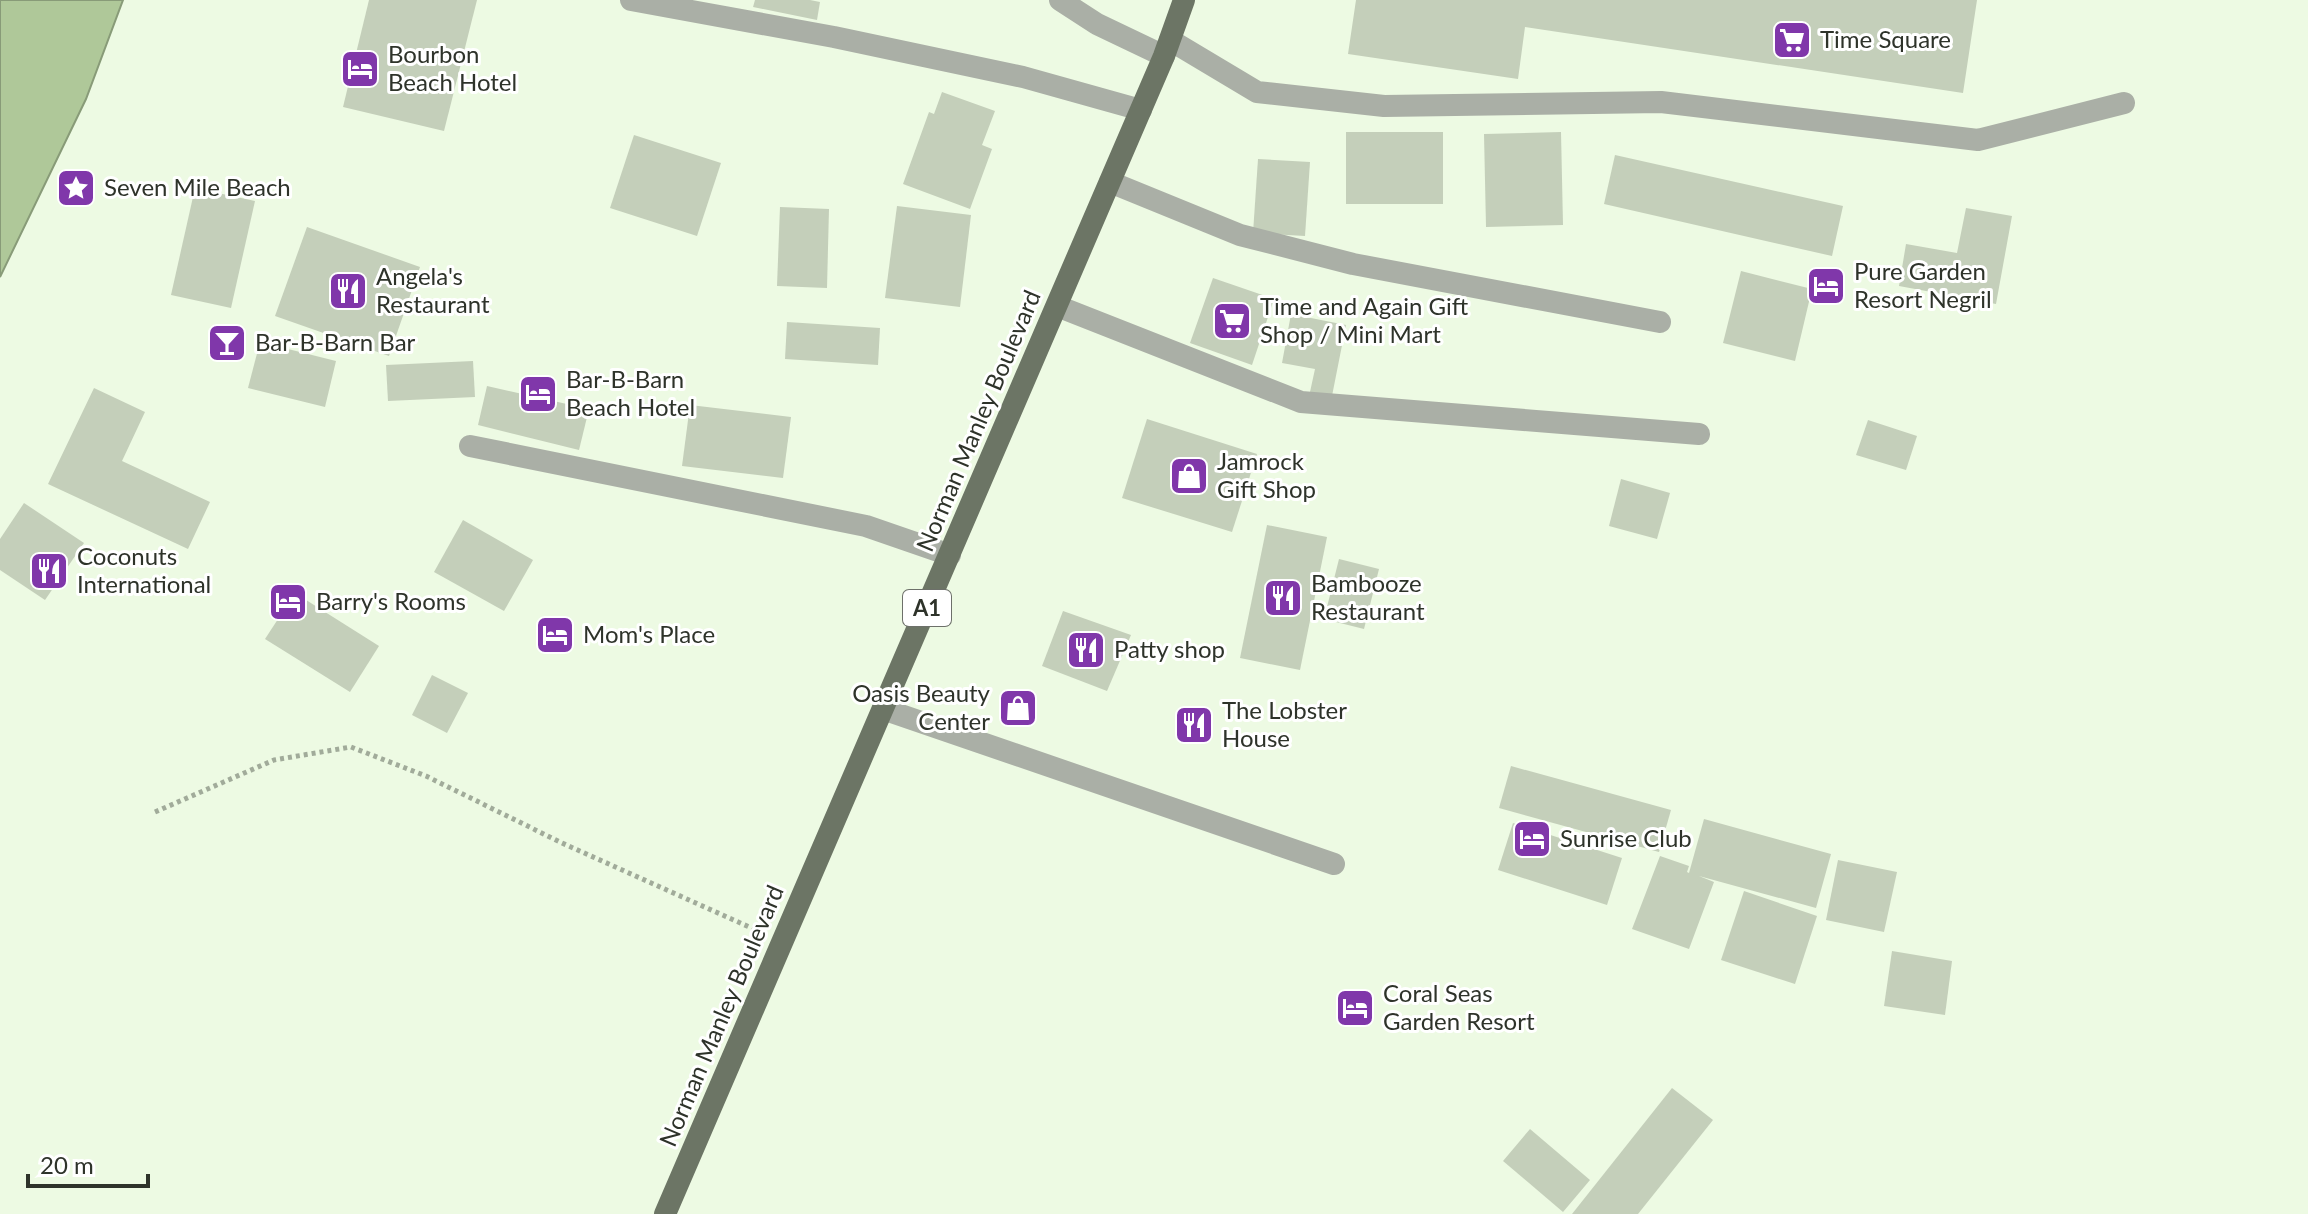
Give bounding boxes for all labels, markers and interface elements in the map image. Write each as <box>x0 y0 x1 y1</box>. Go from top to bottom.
supermarket icon: Time Square <box>1771 19 1813 61</box>
place label: Time Square <box>1820 24 1951 53</box>
place label: Bourbon Beach Hotel <box>388 39 517 96</box>
hotel icon: Bourbon Beach Hotel <box>339 48 381 90</box>
place icon: Seven Mile Beach <box>55 167 97 209</box>
place label: Seven Mile Beach <box>104 172 291 201</box>
place label: Pure Garden Resort Negril <box>1854 256 1992 313</box>
place label: Angela's Restaurant <box>376 261 490 318</box>
hotel icon: Pure Garden Resort Negril <box>1805 265 1847 307</box>
restaurant icon: Angela's Restaurant <box>327 270 369 312</box>
street label: Norman Manley Boulevard <box>909 285 1046 555</box>
place label: Time and Again Gift Shop / Mini Mart <box>1260 291 1469 348</box>
supermarket icon: Time and Again Gift Shop / Mini Mart <box>1211 300 1253 342</box>
bar icon: Bar-B-Barn Bar <box>206 322 248 364</box>
place label: Bar-B-Barn Bar <box>255 327 416 356</box>
place label: Bar-B-Barn Beach Hotel <box>566 364 695 421</box>
hotel icon: Bar-B-Barn Beach Hotel <box>517 373 559 415</box>
place label: Jamrock Gift Shop <box>1217 446 1316 503</box>
shop icon: Jamrock Gift Shop <box>1168 455 1210 497</box>
place label: Coconuts International <box>77 541 211 598</box>
restaurant icon: Coconuts International <box>28 550 70 592</box>
place label: Bambooze Restaurant <box>1311 568 1425 625</box>
restaurant icon: Bambooze Restaurant <box>1262 577 1304 619</box>
hotel icon: Barry's Rooms <box>267 581 309 623</box>
place label: Barry's Rooms <box>316 586 466 615</box>
road number: A1 <box>903 590 951 626</box>
hotel icon: Mom's Place <box>534 614 576 656</box>
place label: Mom's Place <box>583 619 715 648</box>
restaurant icon: Patty shop <box>1065 629 1107 671</box>
place label: Patty shop <box>1114 634 1225 663</box>
place label: Oasis Beauty Center <box>852 678 991 735</box>
shop icon: Oasis Beauty Center <box>997 687 1039 729</box>
place label: The Lobster House <box>1222 695 1347 752</box>
restaurant icon: The Lobster House <box>1173 704 1215 746</box>
hotel icon: Sunrise Club <box>1511 818 1553 860</box>
place label: Sunrise Club <box>1560 823 1692 852</box>
street label: Norman Manley Boulevard <box>652 880 789 1150</box>
place label: Coral Seas Garden Resort <box>1383 978 1535 1035</box>
hotel icon: Coral Seas Garden Resort <box>1334 987 1376 1029</box>
scale bar <box>28 1138 148 1188</box>
text: 20 m <box>40 1150 94 1179</box>

